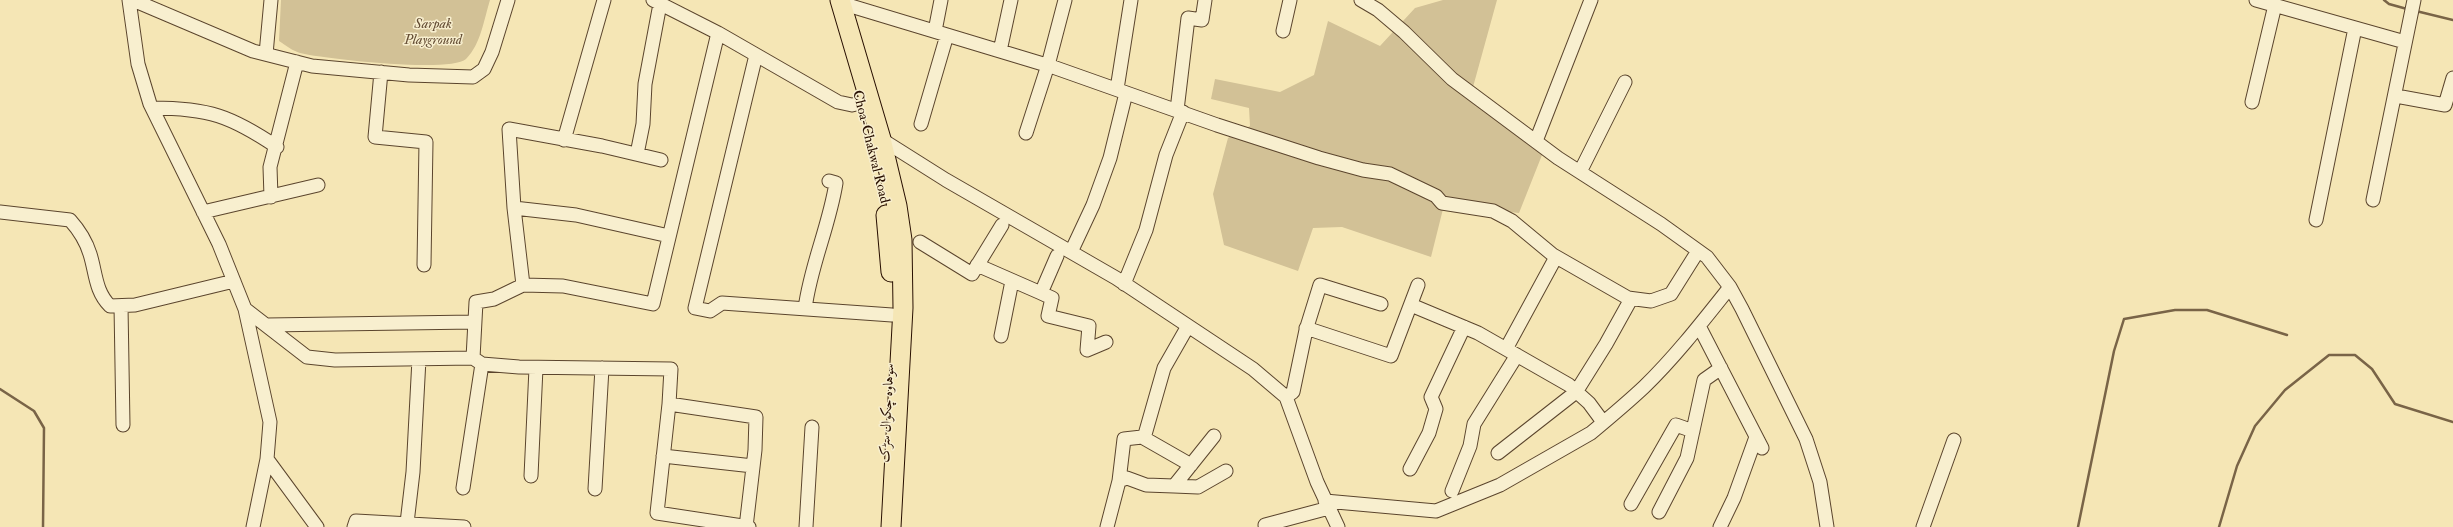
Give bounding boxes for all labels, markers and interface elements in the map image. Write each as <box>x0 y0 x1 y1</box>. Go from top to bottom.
park label: Sarpak Playground <box>404 17 462 50</box>
street label: Choa-Chakwal Road <box>848 89 892 205</box>
street label: سوہاوہ چکوال سڑک <box>877 363 899 463</box>

